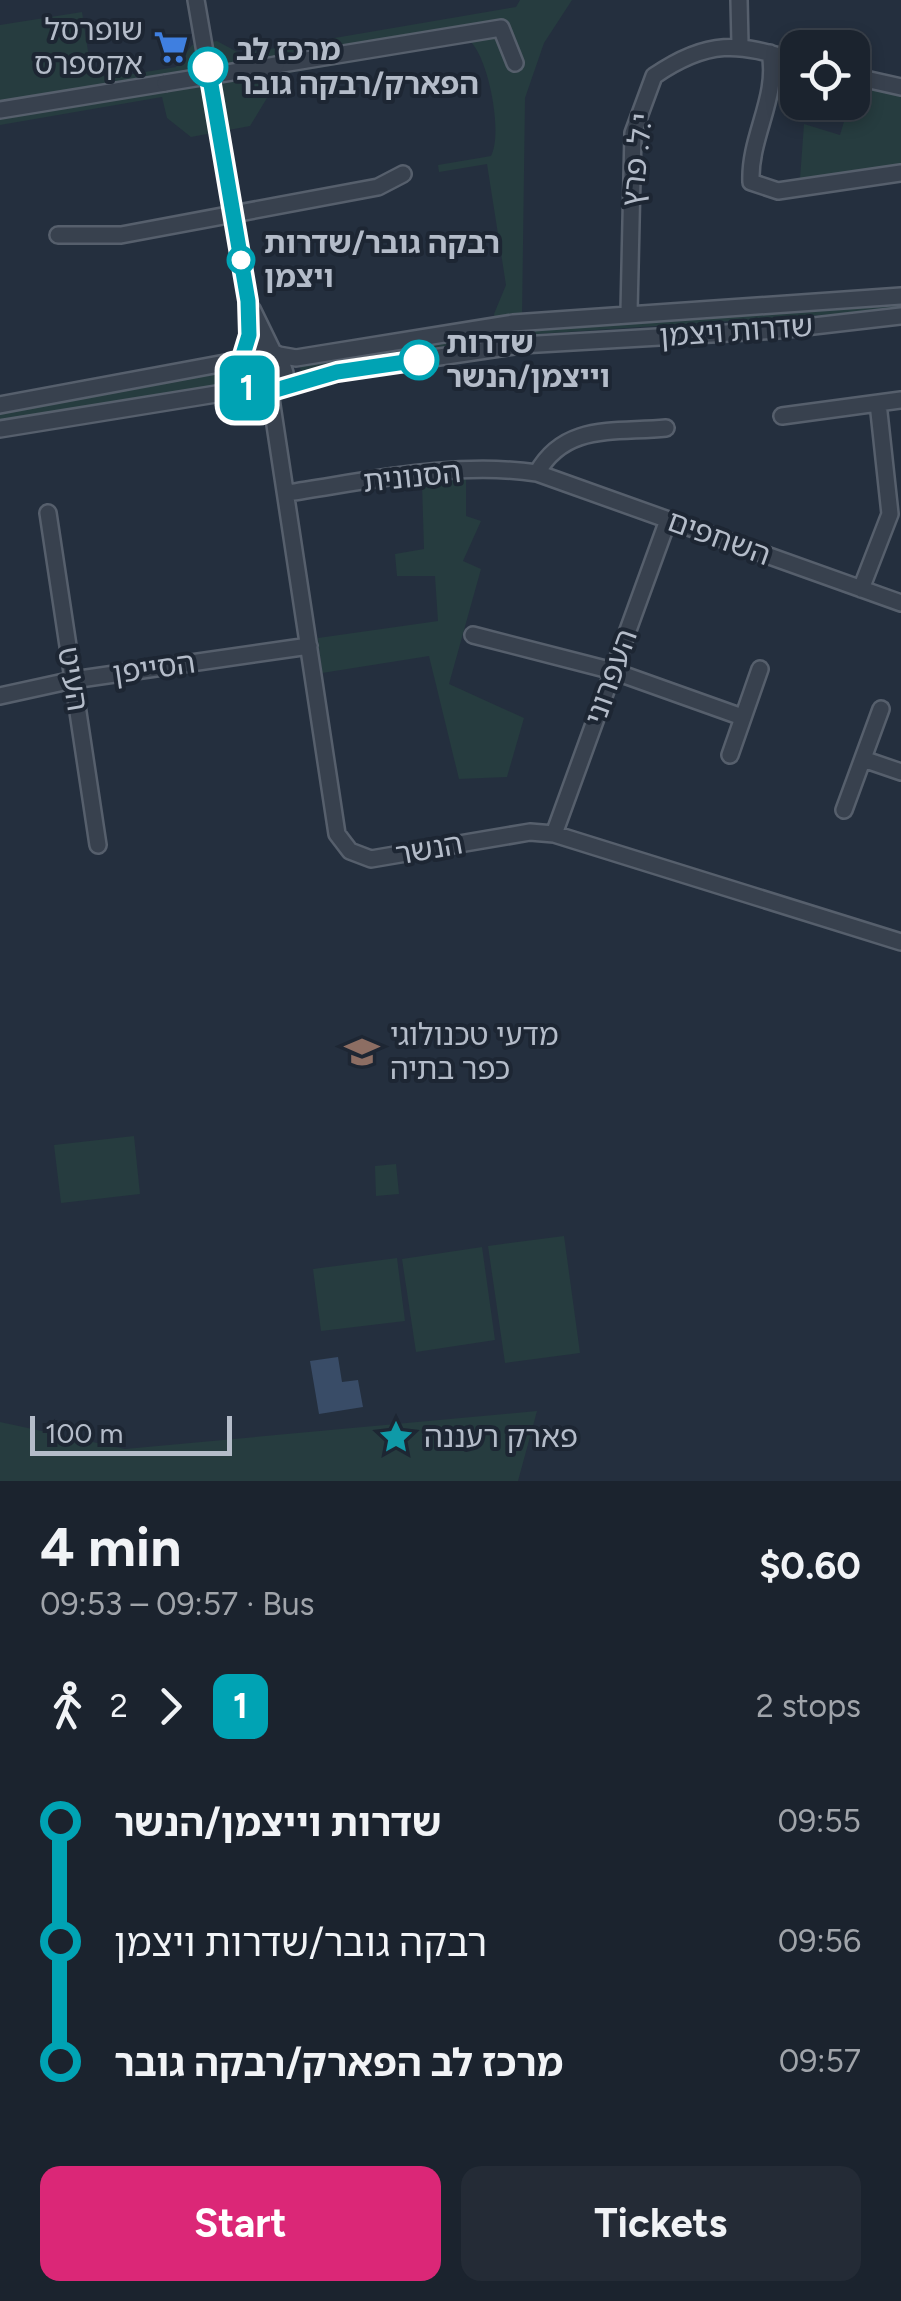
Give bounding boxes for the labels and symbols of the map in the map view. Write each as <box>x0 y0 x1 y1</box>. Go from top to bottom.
place label: שופרסל אקספרס <box>34 11 143 82</box>
supermarket icon: שופרסל אקספרס <box>152 28 190 66</box>
place label: מרכז לב הפארק/רבקה גובר <box>236 31 479 102</box>
marker: מרכז לב הפארק/רבקה גובר <box>189 48 227 86</box>
street label: י.ל. פרץ <box>613 111 660 209</box>
place label: רבקה גובר/שדרות ויצמן <box>264 224 500 295</box>
marker: רבקה גובר/שדרות ויצמן <box>228 247 254 273</box>
street label: שדרות ויצמן <box>658 307 814 354</box>
place label: שדרות וייצמן/הנשר <box>446 324 610 395</box>
marker: שדרות וייצמן/הנשר <box>400 341 438 379</box>
line badge: 1 <box>214 356 280 420</box>
street label: הסנונית <box>361 453 463 500</box>
street label: השחפים <box>663 502 776 573</box>
street label: העפרוני <box>576 624 645 730</box>
street label: הסייפן <box>110 643 198 692</box>
street label: העיט <box>50 644 97 714</box>
street label: הנשר <box>392 824 465 873</box>
place label: מדעי טכנולוגי כפר בתיה <box>390 1016 559 1087</box>
school or university icon: מדעי טכנולוגי כפר בתיה <box>343 1033 381 1071</box>
scale bar <box>30 1411 232 1456</box>
place icon: פארק רעננה <box>377 1418 415 1456</box>
place label: פארק רעננה <box>424 1418 578 1455</box>

